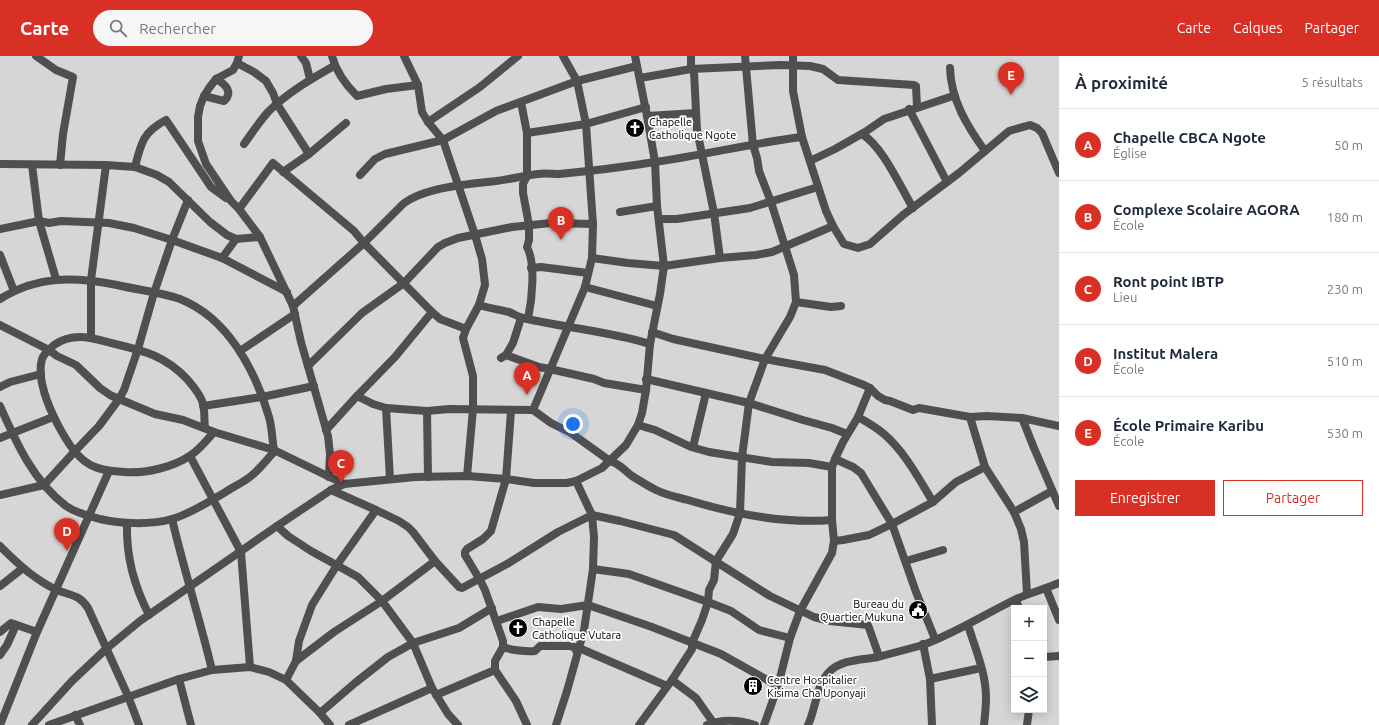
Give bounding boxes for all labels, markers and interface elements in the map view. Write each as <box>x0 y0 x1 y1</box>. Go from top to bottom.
search box <box>93 10 373 46</box>
text: Carte <box>20 17 69 39</box>
icon: search <box>107 17 129 39</box>
text: Rechercher <box>139 20 216 37</box>
text: Carte <box>1177 20 1211 36</box>
text: Calques <box>1233 20 1282 36</box>
text: Partager <box>1304 20 1359 36</box>
pin: E <box>998 62 1024 95</box>
text: À proximité <box>1075 73 1168 92</box>
text: 5 résultats <box>1302 75 1363 89</box>
place label: Chapelle Catholique Ngote <box>649 116 736 141</box>
church icon: Chapelle Catholique Ngote <box>624 117 646 139</box>
text: Chapelle CBCA Ngote <box>1113 129 1266 146</box>
text: A <box>1083 138 1093 152</box>
text: 50 m <box>1334 138 1363 152</box>
text: Église <box>1113 146 1147 160</box>
text: Complexe Scolaire AGORA <box>1113 201 1300 218</box>
pin: B <box>548 207 574 240</box>
text: B <box>1084 210 1092 224</box>
text: 180 m <box>1327 210 1363 224</box>
text: École <box>1113 218 1144 232</box>
text: Ront point IBTP <box>1113 273 1224 290</box>
text: C <box>1084 282 1092 296</box>
text: 230 m <box>1327 282 1363 296</box>
text: Lieu <box>1113 290 1137 304</box>
text: Institut Malera <box>1113 345 1218 362</box>
text: D <box>1083 354 1093 368</box>
text: 510 m <box>1327 354 1363 368</box>
pin: A <box>514 362 540 395</box>
text: École <box>1113 362 1144 376</box>
your location <box>563 414 583 434</box>
text: École Primaire Karibu <box>1113 417 1264 434</box>
text: E <box>1084 426 1092 440</box>
text: 530 m <box>1327 426 1363 440</box>
text: École <box>1113 434 1144 448</box>
pin: C <box>328 450 354 483</box>
button: Enregistrer <box>1075 480 1215 516</box>
button: Partager <box>1223 480 1363 516</box>
pin: D <box>54 518 80 551</box>
place label: Bureau du Quartier Mukuna <box>820 598 904 623</box>
public building icon: Bureau du Quartier Mukuna <box>907 599 929 621</box>
map controls <box>1011 605 1047 713</box>
button: + <box>1011 605 1047 641</box>
place label: Chapelle Catholique Vutara <box>532 616 621 641</box>
church icon: Chapelle Catholique Vutara <box>507 617 529 639</box>
button: − <box>1011 641 1047 677</box>
place label: Centre Hospitalier Kisima Cha Uponyaji <box>767 674 866 699</box>
building icon: Centre Hospitalier Kisima Cha Uponyaji <box>742 675 764 697</box>
button: layers <box>1011 677 1047 713</box>

